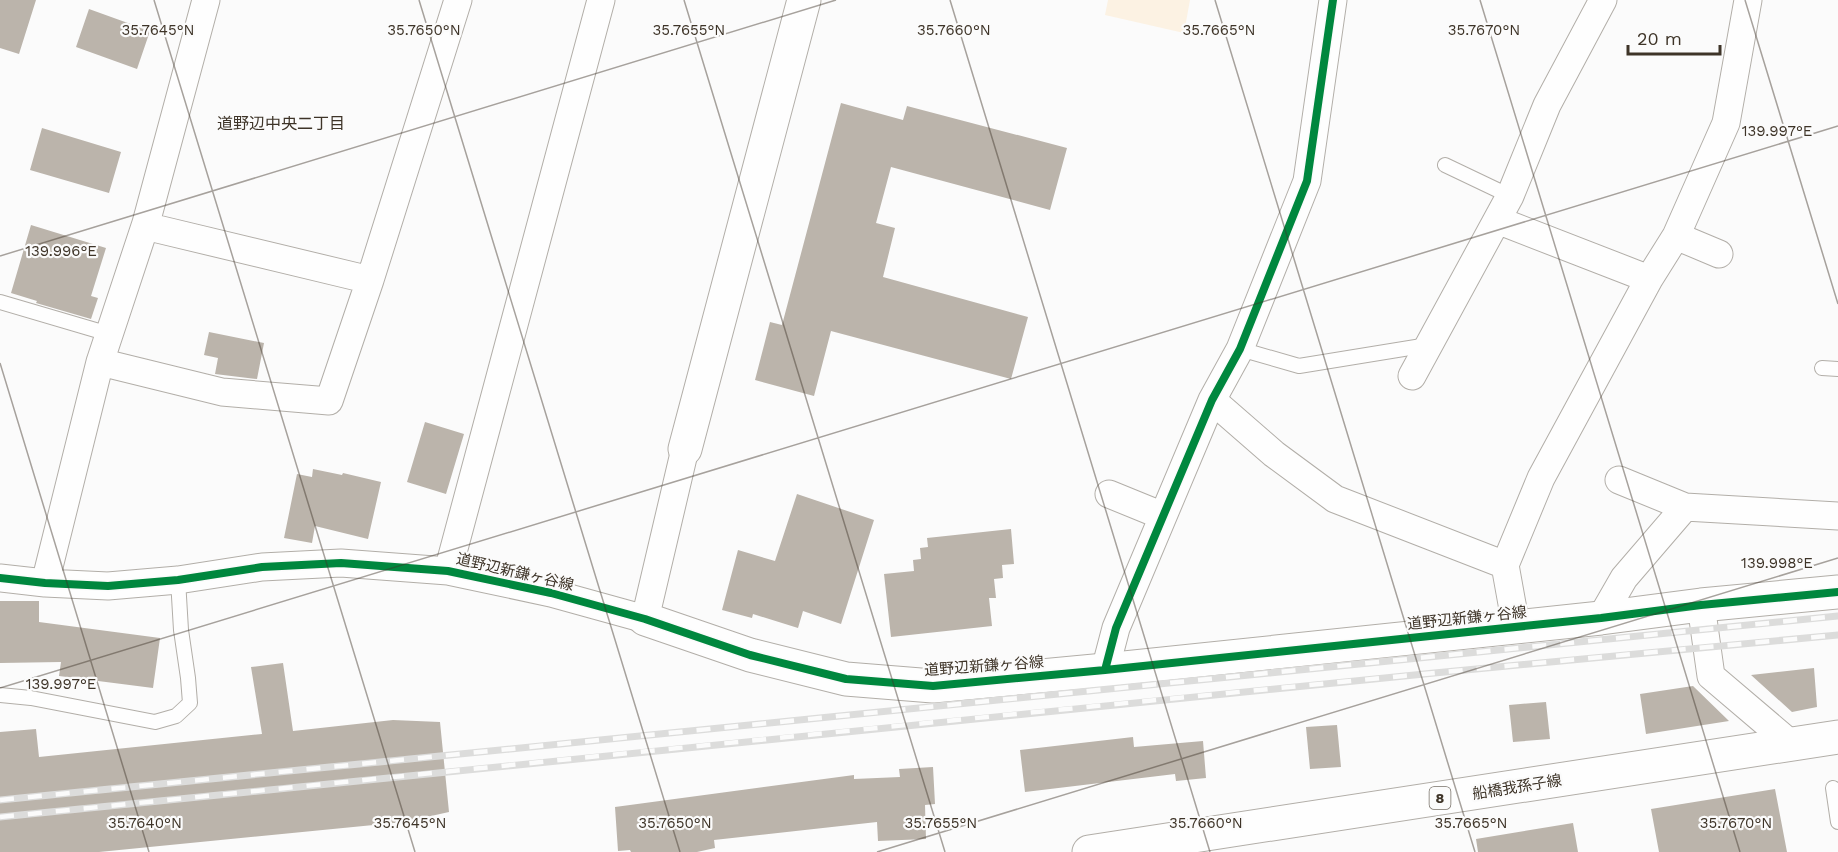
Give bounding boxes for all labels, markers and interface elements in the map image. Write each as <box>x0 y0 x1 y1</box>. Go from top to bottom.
scale bar <box>1628 18 1720 56</box>
text: 35.7645°N <box>121 21 195 39</box>
text: 35.7650°N <box>387 21 461 39</box>
text: 35.7655°N <box>653 21 725 39</box>
text: 35.7660°N <box>917 21 991 39</box>
text: 35.7665°N <box>1182 21 1256 39</box>
text: 35.7670°N <box>1448 21 1520 39</box>
text: 20 m <box>1637 28 1682 49</box>
district label: 道野辺中央二丁目 <box>217 114 345 133</box>
text: 139.997°E <box>1742 122 1812 140</box>
text: 139.996°E <box>25 242 97 260</box>
street label: 道野辺新鎌ヶ谷線 <box>455 550 575 594</box>
text: 139.998°E <box>1741 554 1813 572</box>
street label: 道野辺新鎌ヶ谷線 <box>1406 603 1528 633</box>
street label: 道野辺新鎌ヶ谷線 <box>924 653 1044 679</box>
text: 139.997°E <box>26 675 96 693</box>
street label: 船橋我孫子線 <box>1471 771 1563 803</box>
road number: 8 <box>1430 787 1450 809</box>
text: 35.7640°N <box>108 814 182 832</box>
text: 35.7645°N <box>373 814 447 832</box>
text: 35.7650°N <box>638 814 712 832</box>
text: 35.7655°N <box>905 814 977 832</box>
text: 35.7660°N <box>1169 814 1243 832</box>
text: 35.7665°N <box>1434 814 1508 832</box>
text: 35.7670°N <box>1700 814 1772 832</box>

